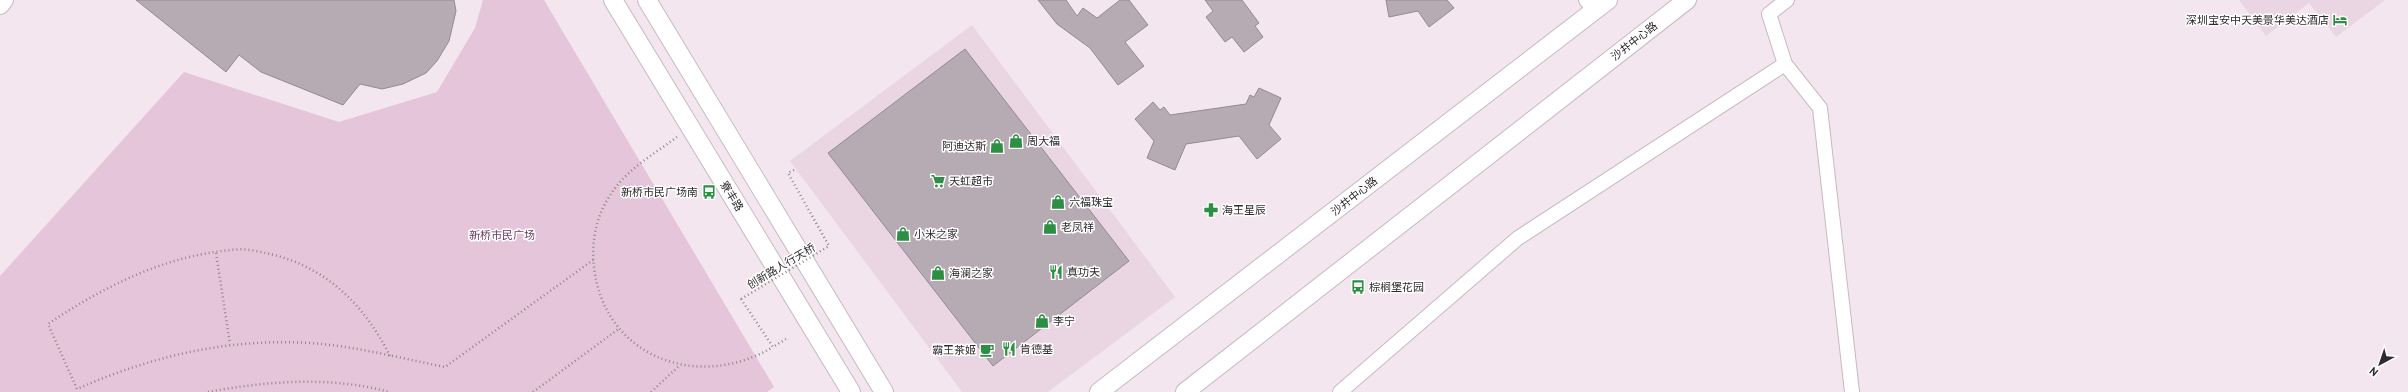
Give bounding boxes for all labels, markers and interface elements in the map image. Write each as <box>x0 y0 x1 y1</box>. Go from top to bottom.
hotel icon: 深圳宝安中天美景华美达酒店 <box>2332 12 2348 28</box>
place label: 深圳宝安中天美景华美达酒店 <box>2186 13 2329 27</box>
street label: 沙井中心路 <box>1608 19 1660 63</box>
shop icon: 周大福 <box>1008 133 1024 149</box>
place label: 周大福 <box>1027 134 1060 148</box>
shop icon: 阿迪达斯 <box>989 138 1005 154</box>
place label: 阿迪达斯 <box>942 139 986 153</box>
supermarket icon: 天虹超市 <box>930 173 946 189</box>
place label: 天虹超市 <box>949 174 993 188</box>
street label: 沙井中心路 <box>1328 174 1380 218</box>
street label: 寮丰路 <box>718 178 746 214</box>
bus stop icon: 新桥市民广场南 <box>701 184 717 200</box>
place label: 新桥市民广场南 <box>621 185 698 199</box>
shop icon: 六福珠宝 <box>1050 194 1066 210</box>
place label: 六福珠宝 <box>1069 195 1113 209</box>
pharmacy icon: 海王星辰 <box>1203 202 1219 218</box>
place label: 海王星辰 <box>1222 203 1266 217</box>
shop icon: 老凤祥 <box>1042 219 1058 235</box>
place label: 老凤祥 <box>1061 220 1094 234</box>
shop icon: 小米之家 <box>895 226 911 242</box>
place label: 小米之家 <box>914 227 958 241</box>
park label: 新桥市民广场 <box>469 228 535 242</box>
street label: 创新路人行天桥 <box>744 240 818 292</box>
restaurant icon: 真功夫 <box>1048 264 1064 280</box>
shop icon: 海澜之家 <box>930 265 946 281</box>
place label: 真功夫 <box>1067 265 1100 279</box>
place label: 海澜之家 <box>949 266 993 280</box>
bus stop icon: 棕榈堡花园 <box>1350 279 1366 295</box>
place label: 棕榈堡花园 <box>1369 280 1424 294</box>
shop icon: 李宁 <box>1034 313 1050 329</box>
place label: 李宁 <box>1053 314 1075 328</box>
restaurant icon: 肯德基 <box>1001 341 1017 357</box>
cafe icon: 霸王茶姬 <box>979 342 995 358</box>
place label: 肯德基 <box>1020 342 1053 356</box>
place label: 霸王茶姬 <box>932 343 976 357</box>
north arrow <box>2360 344 2400 384</box>
text: N <box>2366 364 2381 379</box>

